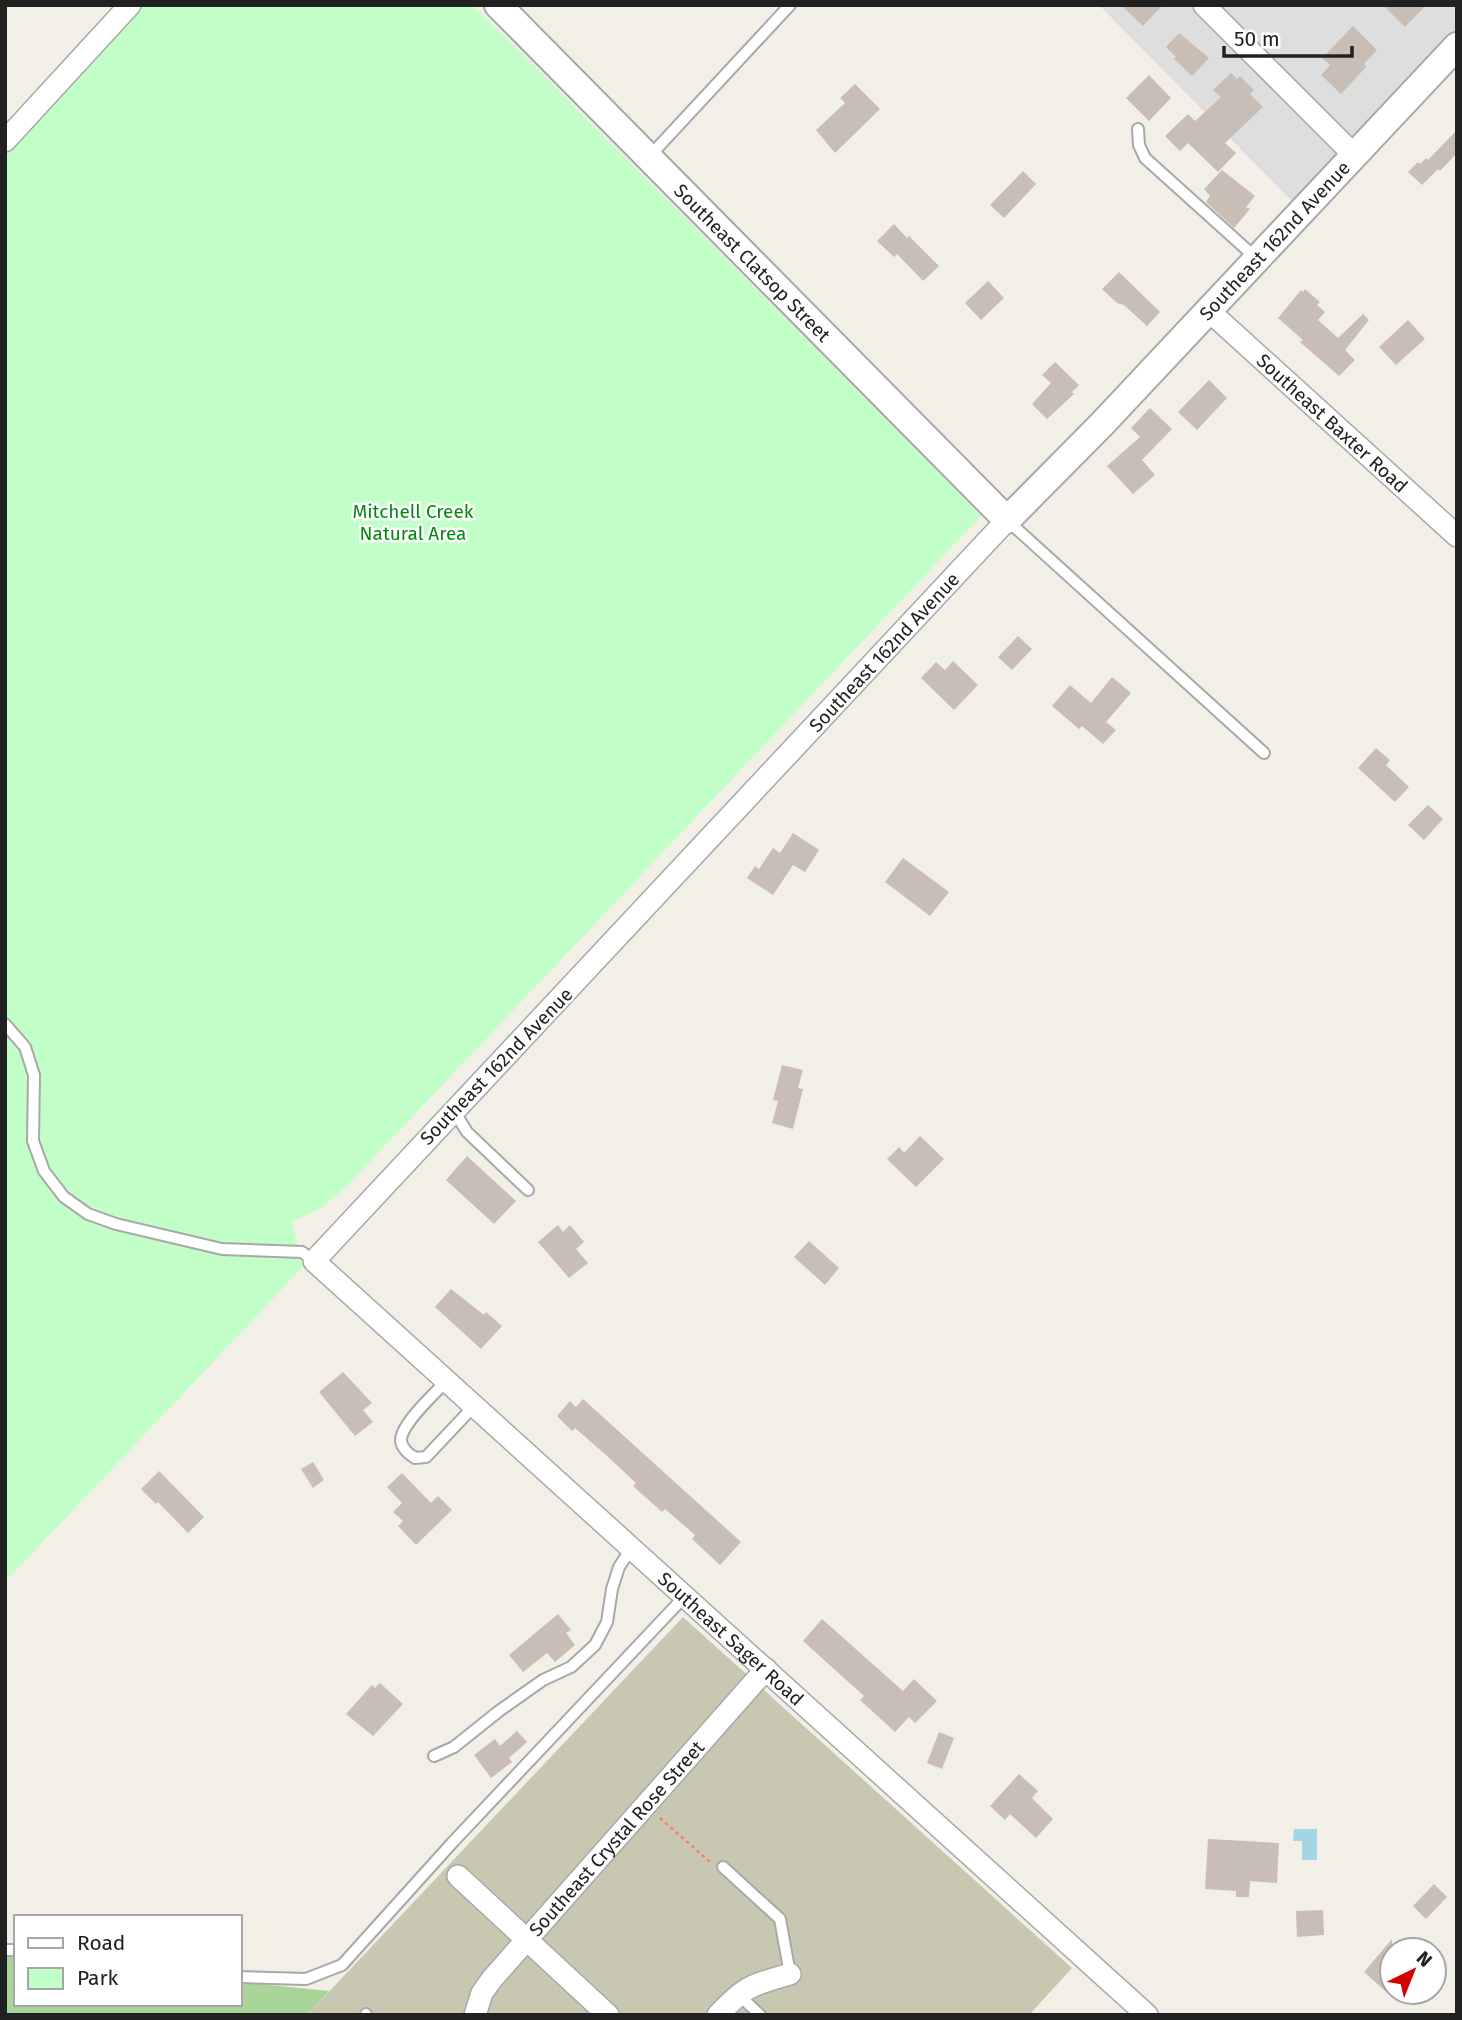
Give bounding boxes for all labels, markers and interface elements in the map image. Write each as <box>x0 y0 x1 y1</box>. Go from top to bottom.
scale bar <box>1224 14 1352 58</box>
text: 50 m <box>1234 26 1280 52</box>
street label: Southeast 162nd Avenue <box>1195 156 1355 325</box>
street label: Southeast Clatsop Street <box>669 179 835 347</box>
street label: Southeast Baxter Road <box>1252 349 1412 498</box>
park label: Mitchell Creek Natural Area <box>352 500 474 545</box>
street label: Southeast 162nd Avenue <box>804 568 964 737</box>
street label: Southeast 162nd Avenue <box>415 983 577 1150</box>
street label: Southeast Sager Road <box>653 1567 808 1711</box>
street label: Southeast Crystal Rose Street <box>524 1736 709 1941</box>
legend <box>14 1915 242 2006</box>
text: Road <box>77 1930 125 1956</box>
north arrow <box>1378 1936 1448 2006</box>
text: N <box>1412 1946 1437 1972</box>
text: Park <box>77 1965 119 1991</box>

